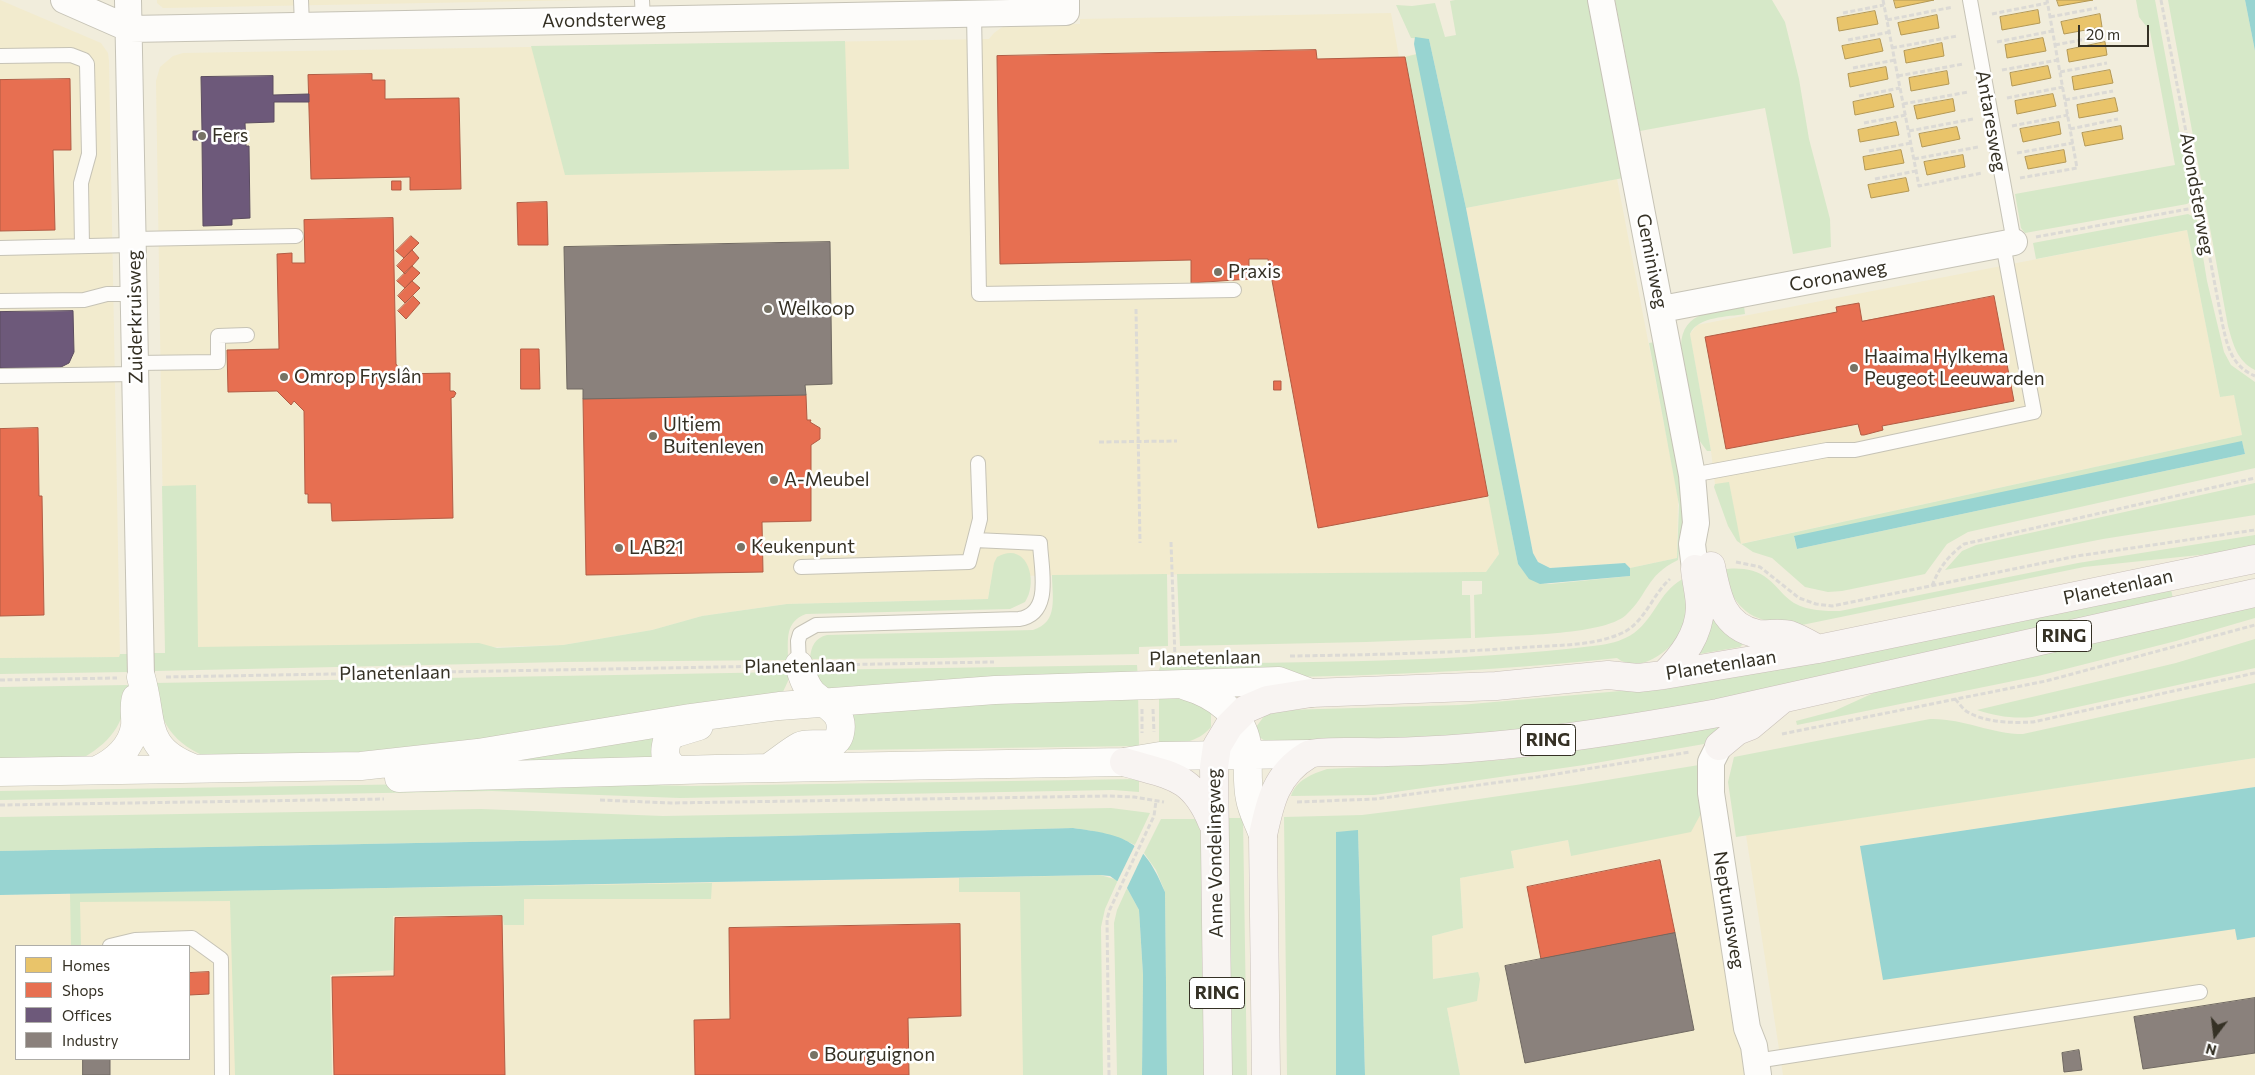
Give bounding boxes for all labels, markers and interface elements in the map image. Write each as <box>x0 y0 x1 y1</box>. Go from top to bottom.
street label: Avondsterweg <box>542 8 666 32</box>
scale bar <box>2080 15 2151 47</box>
text: 20 m <box>2086 25 2120 43</box>
street label: Antaresweg <box>1971 68 2011 174</box>
place label: Fers <box>212 125 248 147</box>
marker: Fers <box>196 130 208 142</box>
street label: Avondsterweg <box>2175 131 2219 257</box>
street label: Geminiweg <box>1632 212 1672 310</box>
street label: Zuiderkruisweg <box>122 250 148 384</box>
street label: Coronaweg <box>1787 255 1889 297</box>
place label: Praxis <box>1228 261 1281 283</box>
marker: Praxis <box>1212 266 1224 278</box>
place label: Welkoop <box>778 298 855 320</box>
marker: Welkoop <box>762 303 774 315</box>
place label: Haaima Hylkema Peugeot Leeuwarden <box>1864 346 2045 390</box>
marker: Haaima Hylkema Peugeot Leeuwarden <box>1848 362 1860 374</box>
place label: Omrop Fryslân <box>294 366 422 388</box>
marker: Omrop Fryslân <box>278 371 290 383</box>
place label: Ultiem Buitenleven <box>663 414 764 458</box>
marker: Ultiem Buitenleven <box>647 430 659 442</box>
place label: A-Meubel <box>784 469 870 491</box>
marker: A-Meubel <box>768 474 780 486</box>
place label: Keukenpunt <box>751 536 855 558</box>
place label: LAB21 <box>629 537 684 559</box>
marker: Keukenpunt <box>735 541 747 553</box>
marker: LAB21 <box>613 542 625 554</box>
street label: Planetenlaan <box>2061 564 2175 610</box>
road number: RING <box>2036 620 2092 652</box>
street label: Planetenlaan <box>1664 645 1778 685</box>
street label: Planetenlaan <box>1149 646 1261 670</box>
street label: Planetenlaan <box>744 654 856 678</box>
street label: Planetenlaan <box>339 661 451 685</box>
road number: RING <box>1520 724 1576 756</box>
street label: Anne Vondelingweg <box>1202 768 1228 938</box>
street label: Neptunusweg <box>1708 849 1750 971</box>
legend <box>15 945 190 1060</box>
text: Homes <box>62 956 110 974</box>
road number: RING <box>1190 978 1244 1008</box>
text: Shops <box>62 981 104 999</box>
text: Offices <box>62 1006 112 1024</box>
north arrow <box>2190 1010 2240 1060</box>
text: Industry <box>62 1031 119 1049</box>
text: N <box>2204 1040 2218 1060</box>
place label: Bourguignon <box>824 1044 935 1066</box>
marker: Bourguignon <box>808 1049 820 1061</box>

